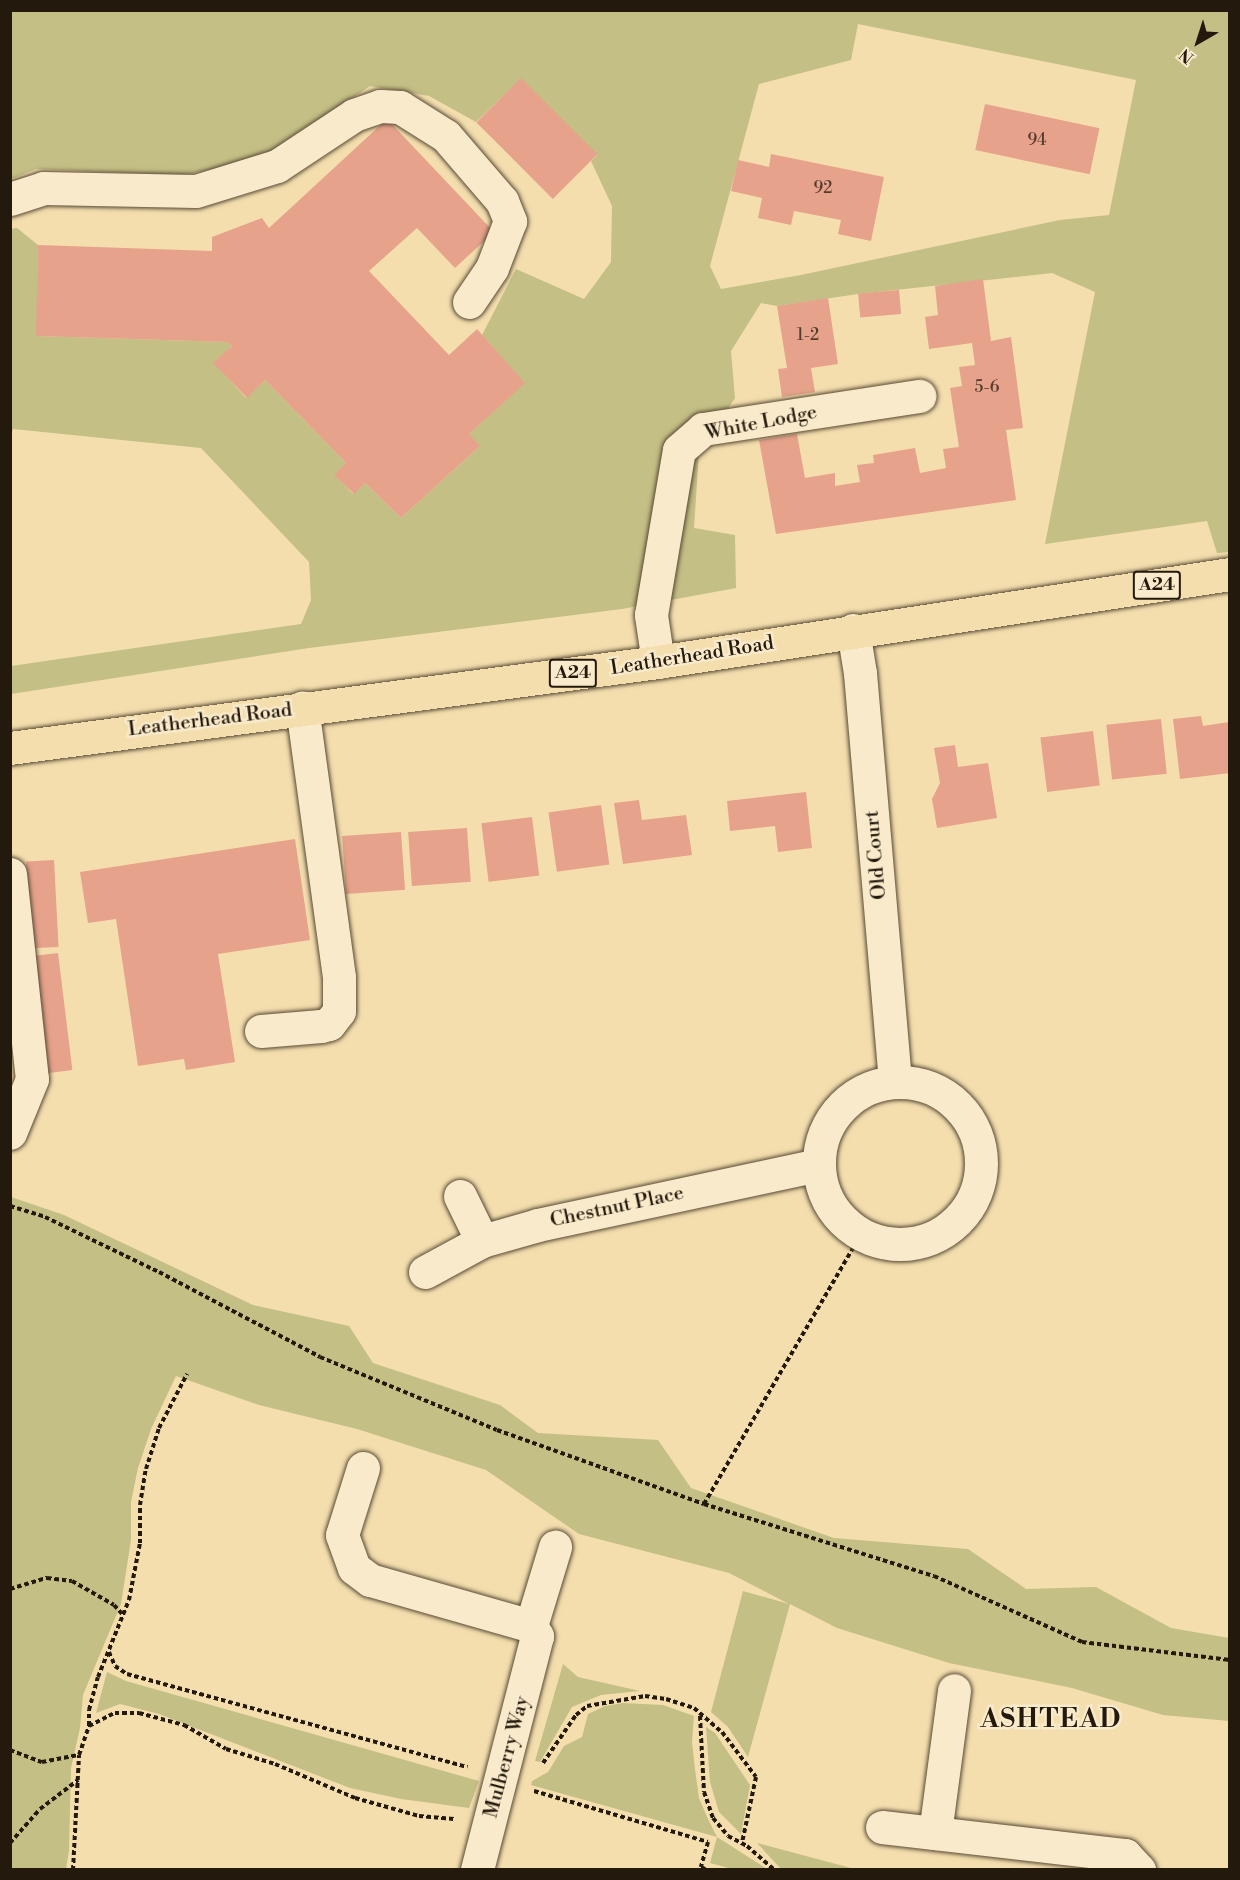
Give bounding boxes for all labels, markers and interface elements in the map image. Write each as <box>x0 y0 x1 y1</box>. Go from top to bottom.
north arrow <box>1168 12 1228 72</box>
text: N <box>1175 44 1198 68</box>
house number: 94 <box>1027 130 1047 150</box>
house number: 92 <box>814 178 832 198</box>
house number: 1-2 <box>797 325 819 345</box>
house number: 5-6 <box>975 377 999 397</box>
street label: White Lodge <box>703 400 819 446</box>
road number: A24 <box>1132 570 1182 600</box>
street label: Leatherhead Road <box>609 631 775 681</box>
road number: A24 <box>548 658 598 688</box>
street label: Leatherhead Road <box>127 698 293 742</box>
street label: Old Court <box>860 809 892 901</box>
street label: Chestnut Place <box>548 1181 686 1233</box>
street label: Mulberry Way <box>479 1693 535 1821</box>
district label: ASHTEAD <box>980 1704 1122 1736</box>

